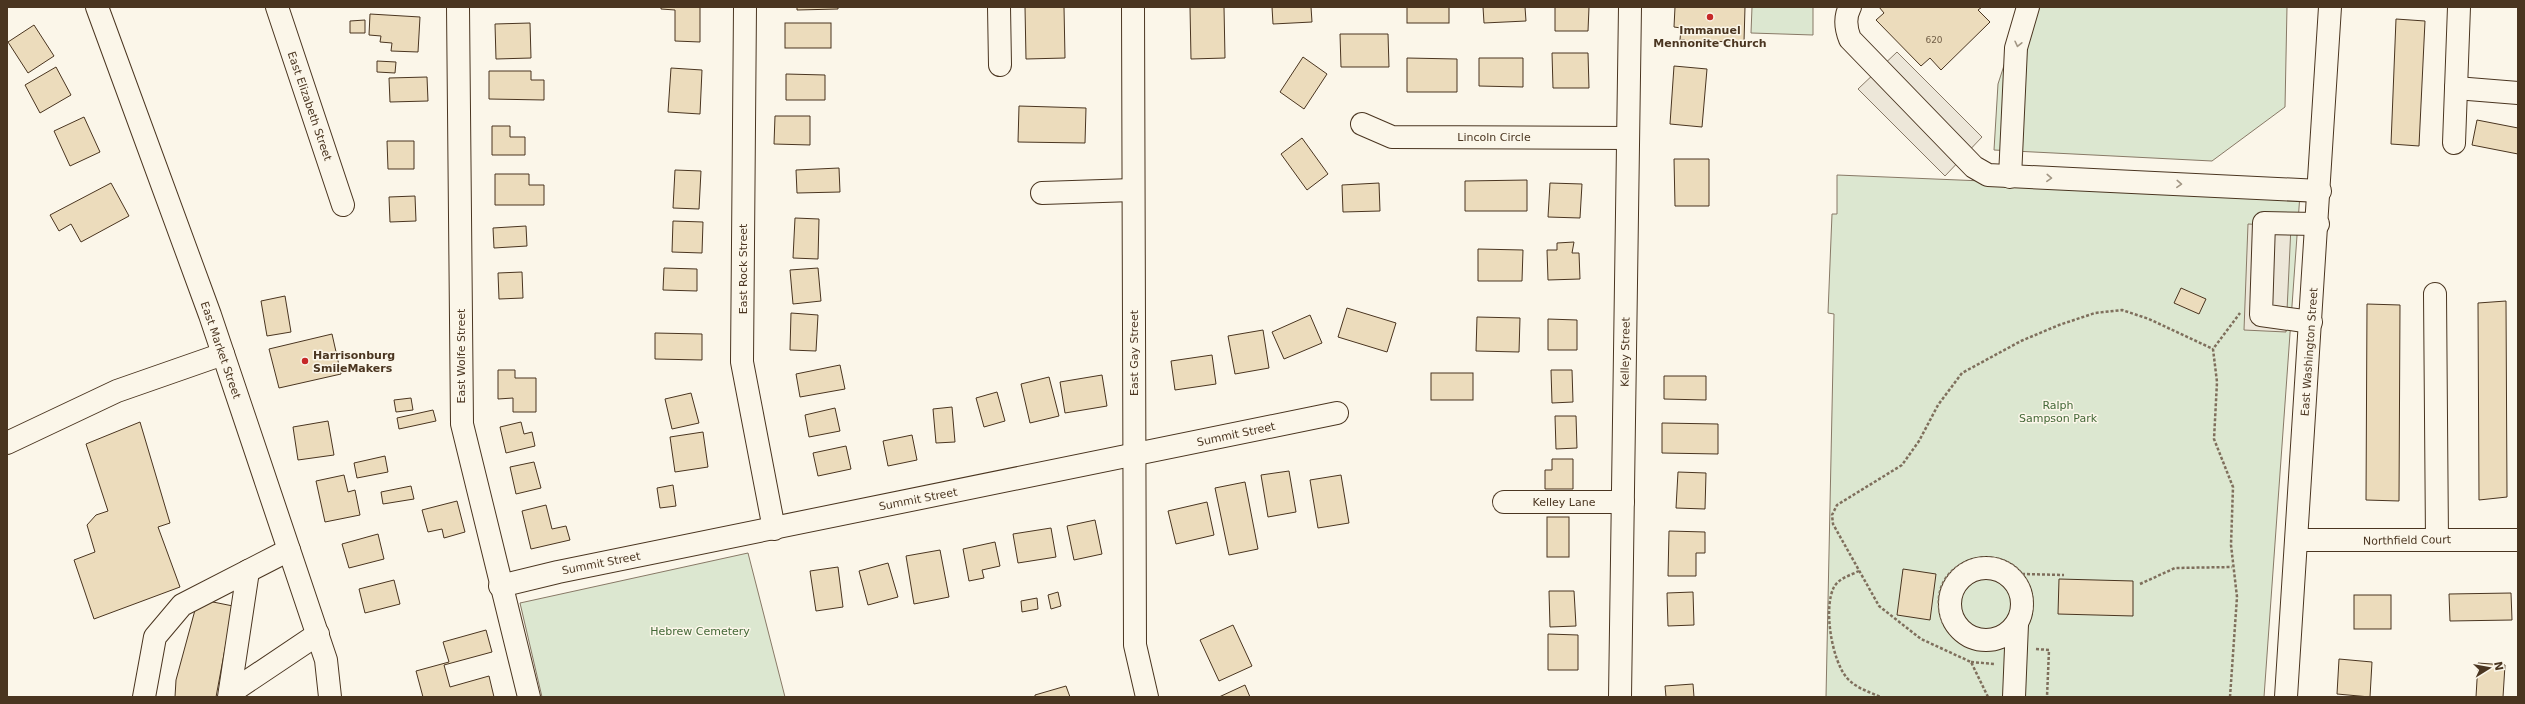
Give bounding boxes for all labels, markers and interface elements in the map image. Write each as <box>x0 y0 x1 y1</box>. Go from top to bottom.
marker: Immanuel Mennonite Church <box>1705 12 1715 22</box>
place label: Immanuel Mennonite Church <box>1653 24 1767 50</box>
house number: 620 <box>1925 35 1943 45</box>
one-way arrow <box>2014 41 2022 48</box>
street label: East Elizabeth Street <box>285 50 335 163</box>
street label: Lincoln Circle <box>1457 131 1531 144</box>
one-way arrow <box>2046 174 2052 183</box>
one-way arrow <box>2176 180 2182 189</box>
street label: East Rock Street <box>737 223 750 314</box>
street label: East Washington Street <box>2299 287 2321 417</box>
street label: East Market Street <box>198 300 243 401</box>
street label: East Wolfe Street <box>455 308 468 403</box>
street label: East Gay Street <box>1128 309 1141 396</box>
street label: Kelley Street <box>1618 316 1633 387</box>
place label: Harrisonburg SmileMakers <box>313 349 395 375</box>
marker: Harrisonburg SmileMakers <box>300 356 310 366</box>
park label: Ralph Sampson Park <box>2019 399 2098 425</box>
street label: Summit Street <box>1196 420 1277 449</box>
street label: Summit Street <box>878 485 959 513</box>
street label: Kelley Lane <box>1533 496 1596 509</box>
street label: Northfield Court <box>2363 533 2452 548</box>
street label: Summit Street <box>561 549 642 577</box>
park label: Hebrew Cemetery <box>650 625 750 638</box>
north arrow <box>2469 648 2509 688</box>
text: N <box>2491 660 2506 672</box>

